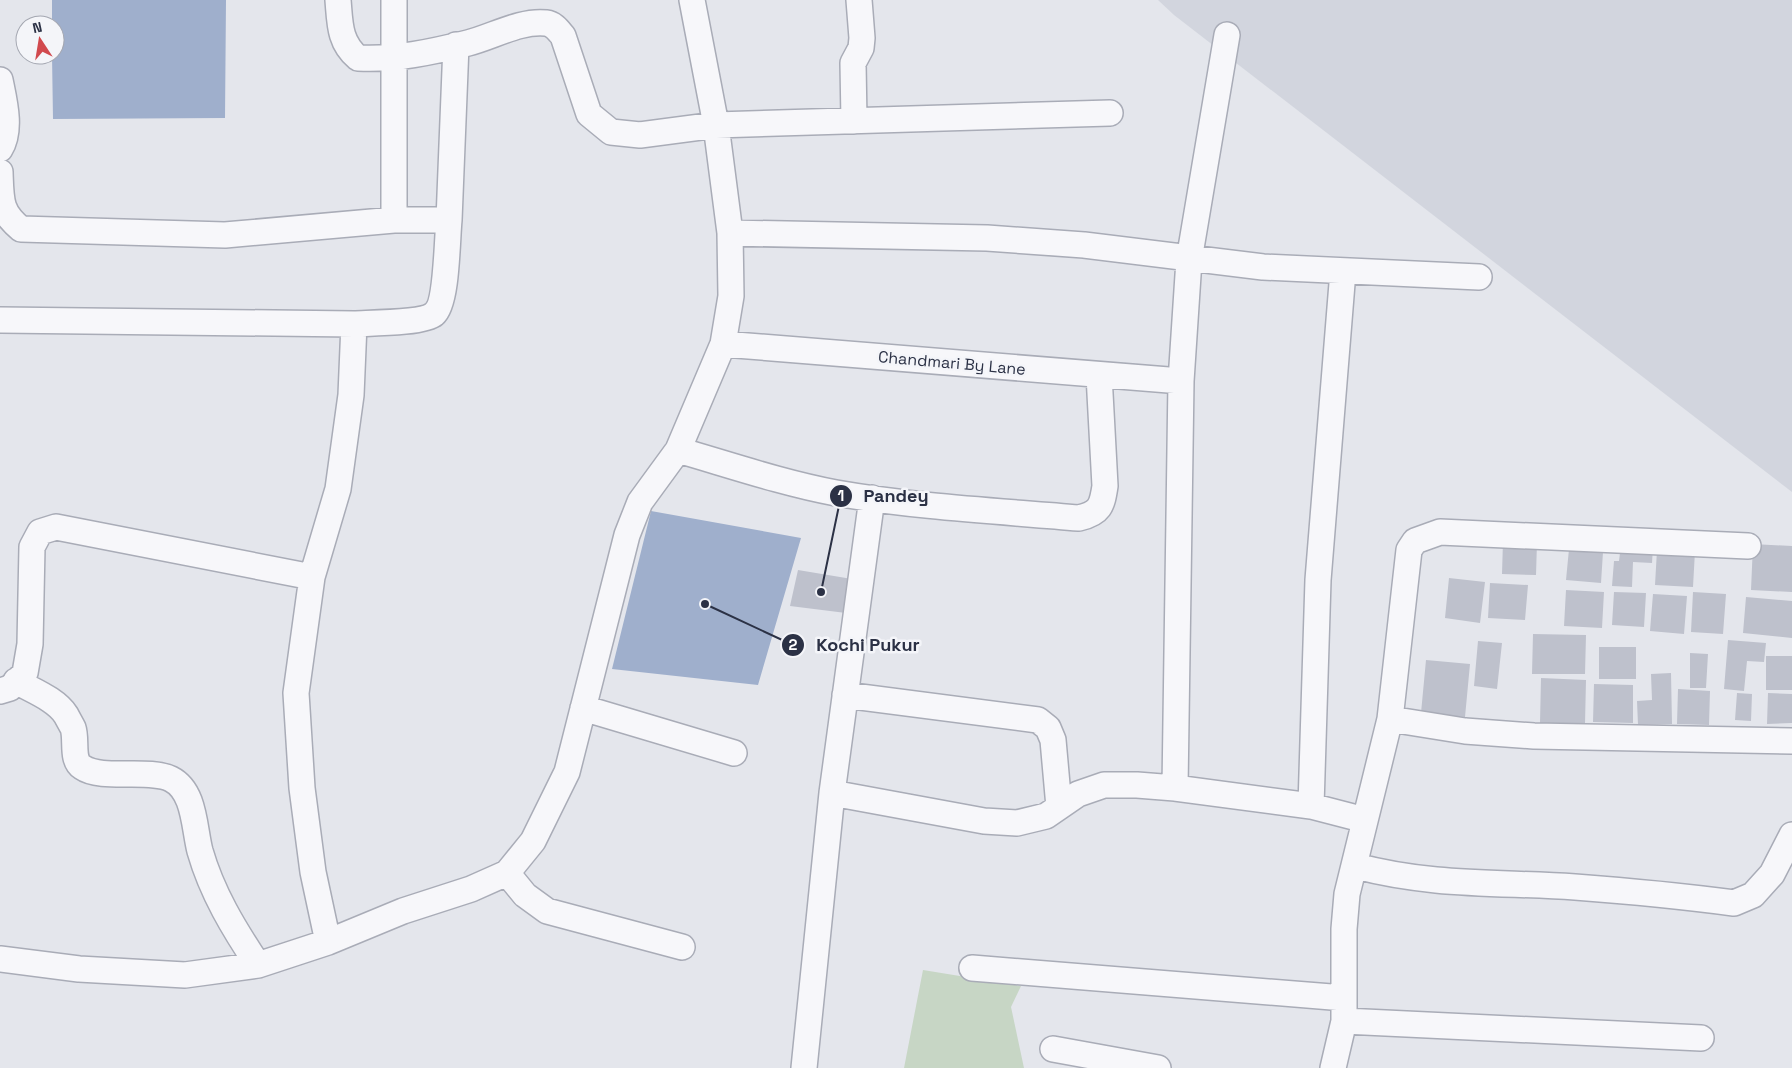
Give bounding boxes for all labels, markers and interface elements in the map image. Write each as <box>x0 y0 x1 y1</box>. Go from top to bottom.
north arrow <box>15 15 65 65</box>
text: N <box>31 18 44 37</box>
street label: Chandmari By Lane <box>877 346 1027 380</box>
callout: Pandey <box>828 479 938 512</box>
text: Pandey <box>863 484 929 507</box>
text: 1 <box>838 486 844 505</box>
callout: Kochi Pukur <box>781 628 929 661</box>
text: Kochi Pukur <box>816 633 920 656</box>
text: 2 <box>789 635 798 654</box>

